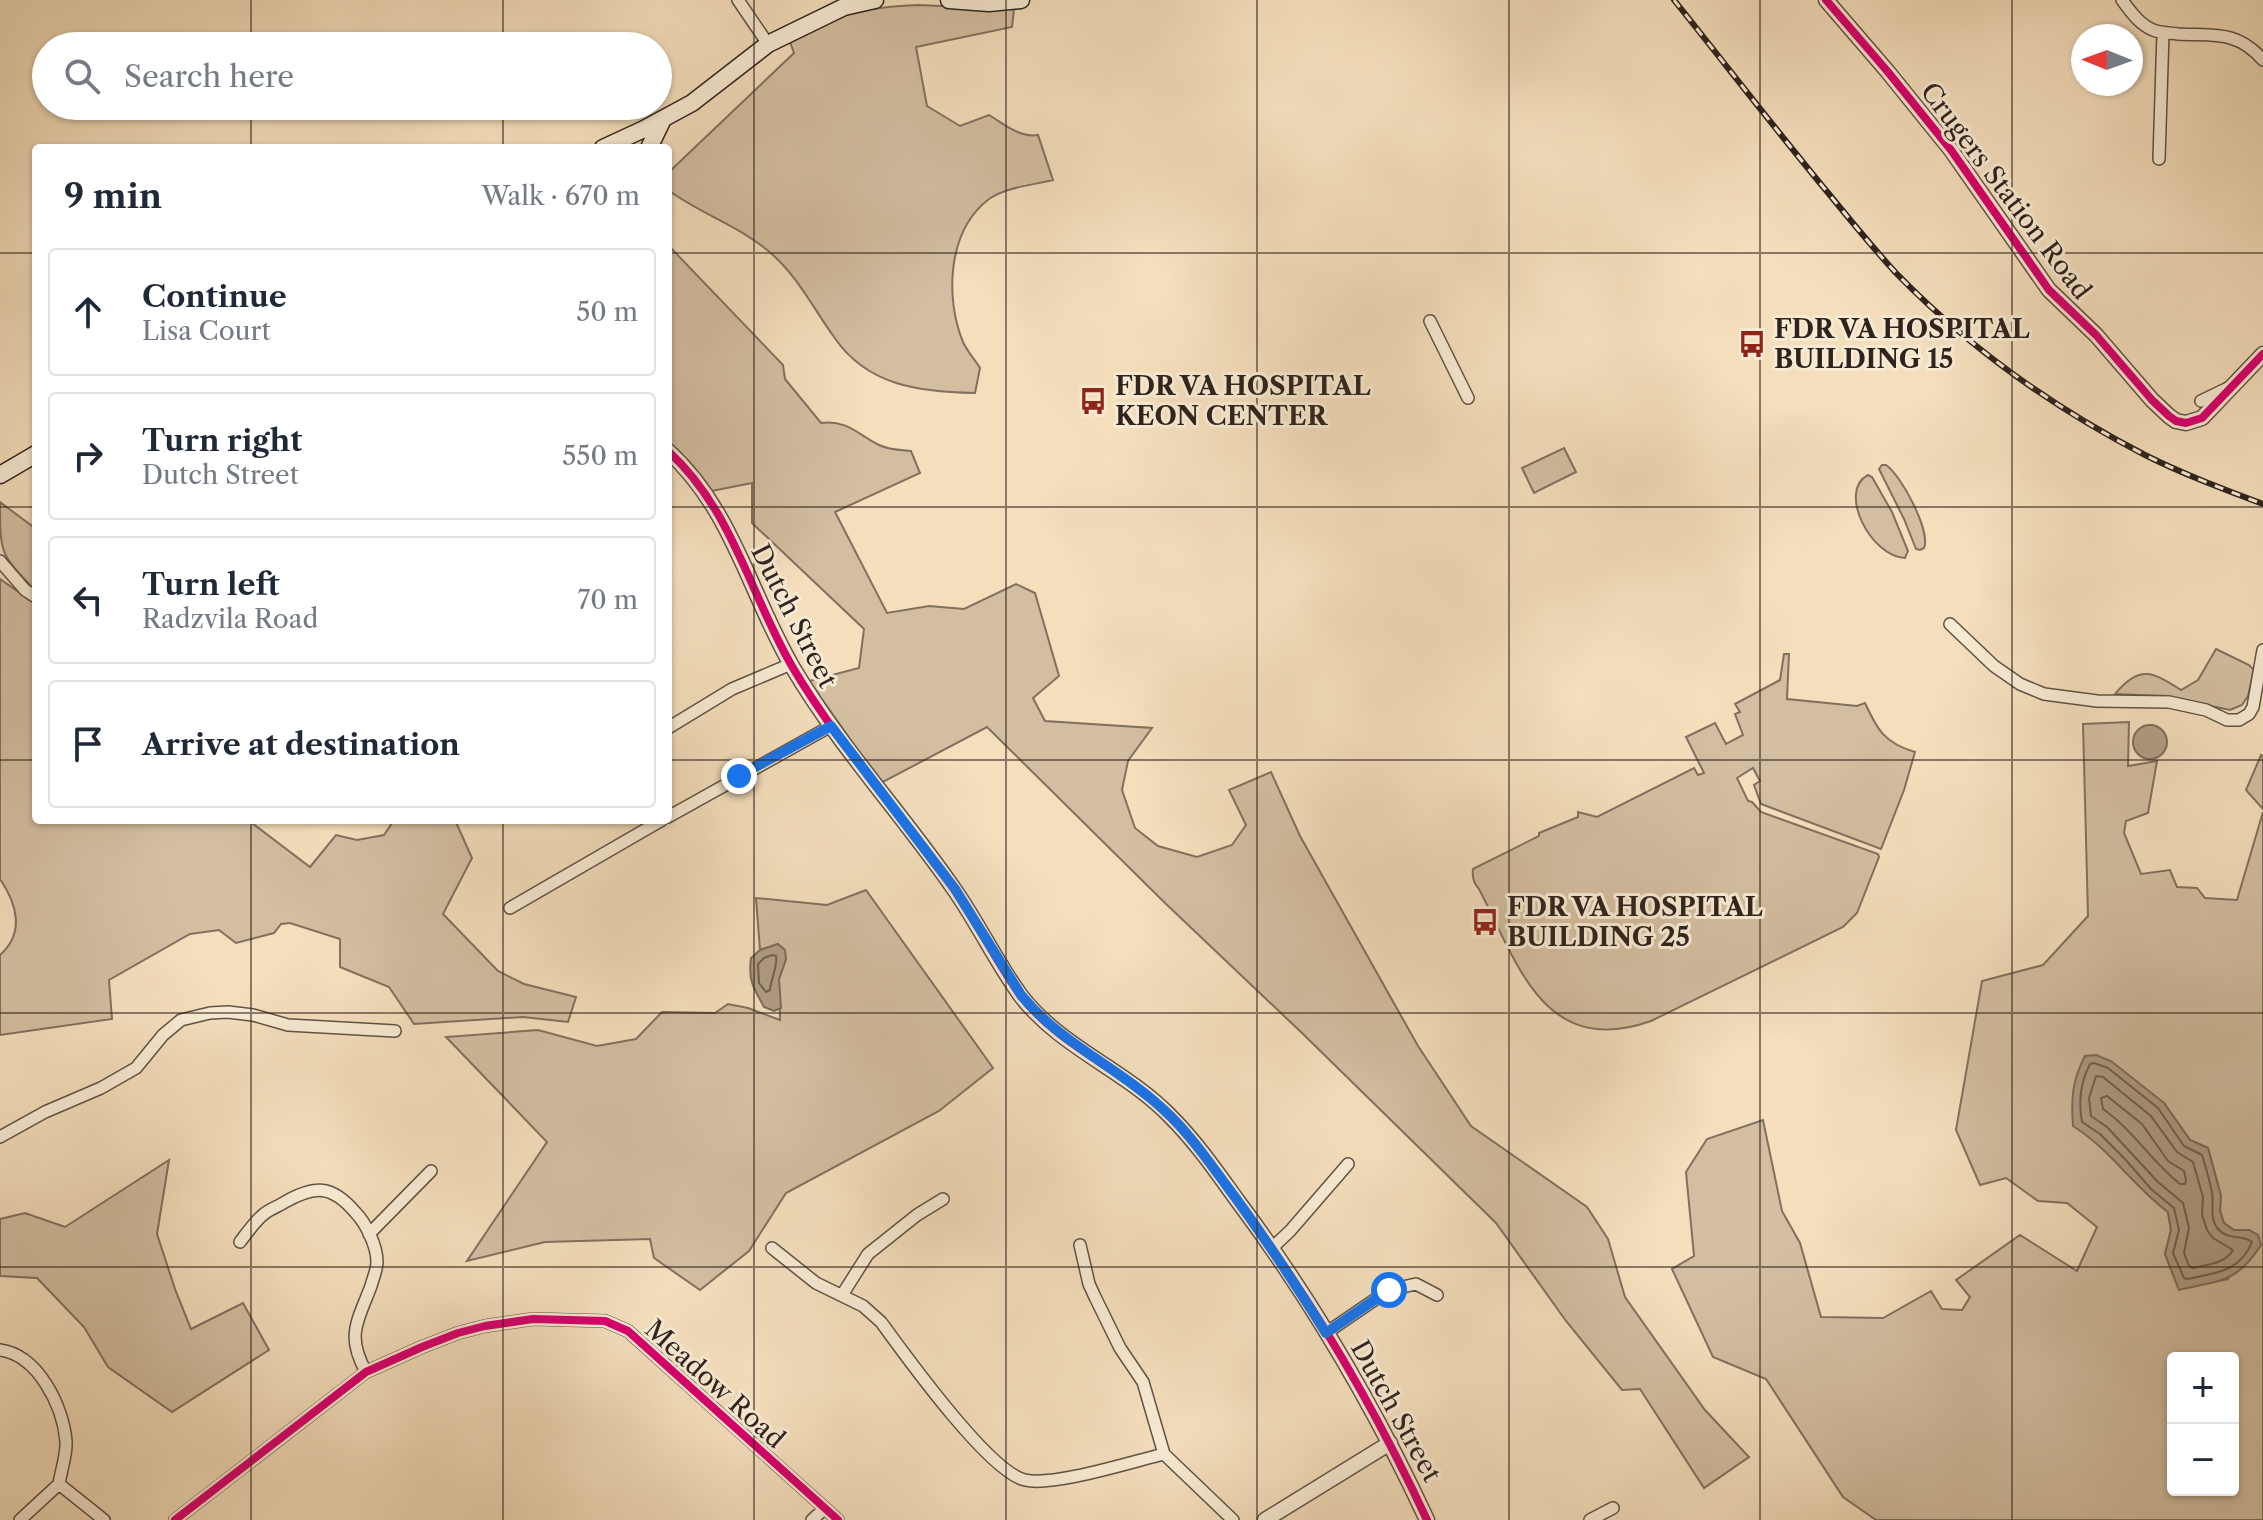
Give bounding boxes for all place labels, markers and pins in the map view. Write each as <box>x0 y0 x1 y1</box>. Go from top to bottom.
place label: FDR VA HOSPITAL BUILDING 15 <box>1774 313 2030 375</box>
bus stop icon: FDR VA HOSPITAL BUILDING 15 <box>1737 329 1767 359</box>
place label: FDR VA HOSPITAL KEON CENTER <box>1115 370 1371 432</box>
bus stop icon: FDR VA HOSPITAL KEON CENTER <box>1078 386 1108 416</box>
place label: FDR VA HOSPITAL BUILDING 25 <box>1507 891 1763 953</box>
bus stop icon: FDR VA HOSPITAL BUILDING 25 <box>1470 907 1500 937</box>

